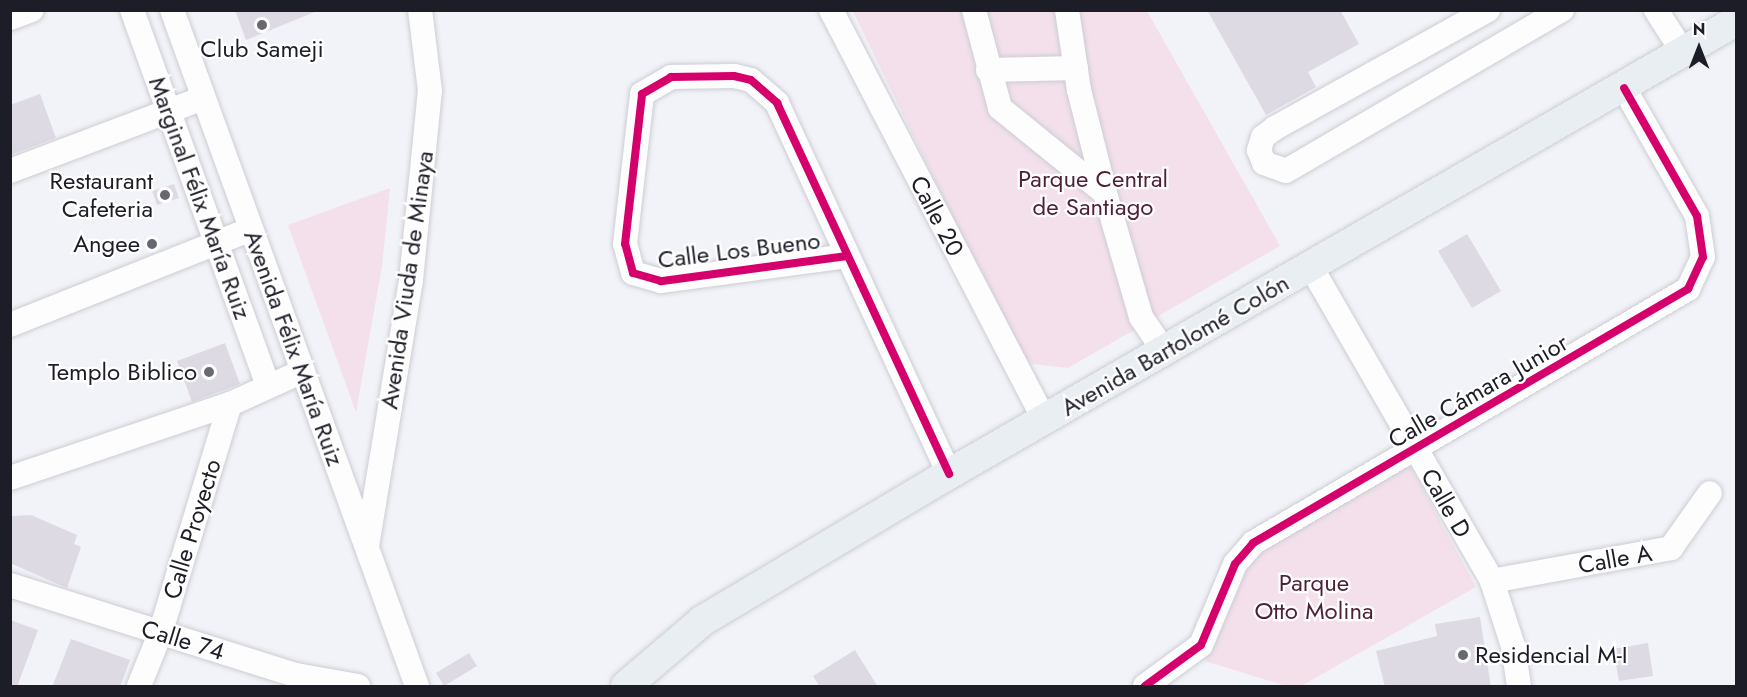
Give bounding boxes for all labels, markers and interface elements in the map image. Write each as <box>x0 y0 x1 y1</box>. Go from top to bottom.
marker: Club Sameji <box>255 18 269 32</box>
north arrow <box>1669 18 1729 78</box>
text: N <box>1693 18 1705 41</box>
place label: Club Sameji <box>200 35 324 63</box>
street label: Marginal Félix María Ruiz <box>143 73 257 323</box>
street label: Avenida Viuda de Minaya <box>375 149 439 411</box>
park label: Parque Central de Santiago <box>1018 165 1168 221</box>
place label: Restaurant Cafeteria <box>49 167 153 223</box>
street label: Calle 20 <box>904 171 970 261</box>
marker: Restaurant Cafeteria <box>158 188 172 202</box>
street label: Avenida Félix María Ruiz <box>238 226 350 470</box>
street label: Calle Los Bueno <box>656 226 822 274</box>
place label: Angee <box>73 230 140 258</box>
marker: Angee <box>145 237 159 251</box>
street label: Avenida Bartolomé Colón <box>1056 268 1294 422</box>
street label: Calle Cámara Junior <box>1383 328 1573 454</box>
place label: Templo Biblico <box>48 358 197 386</box>
marker: Templo Biblico <box>202 365 216 379</box>
street label: Calle Proyecto <box>157 456 227 602</box>
street label: Calle D <box>1415 463 1477 543</box>
street label: Calle A <box>1576 538 1654 580</box>
park label: Parque Otto Molina <box>1254 569 1374 625</box>
street label: Calle 74 <box>138 614 228 666</box>
place label: Residencial M-I <box>1475 641 1628 669</box>
marker: Residencial M-I <box>1456 648 1470 662</box>

